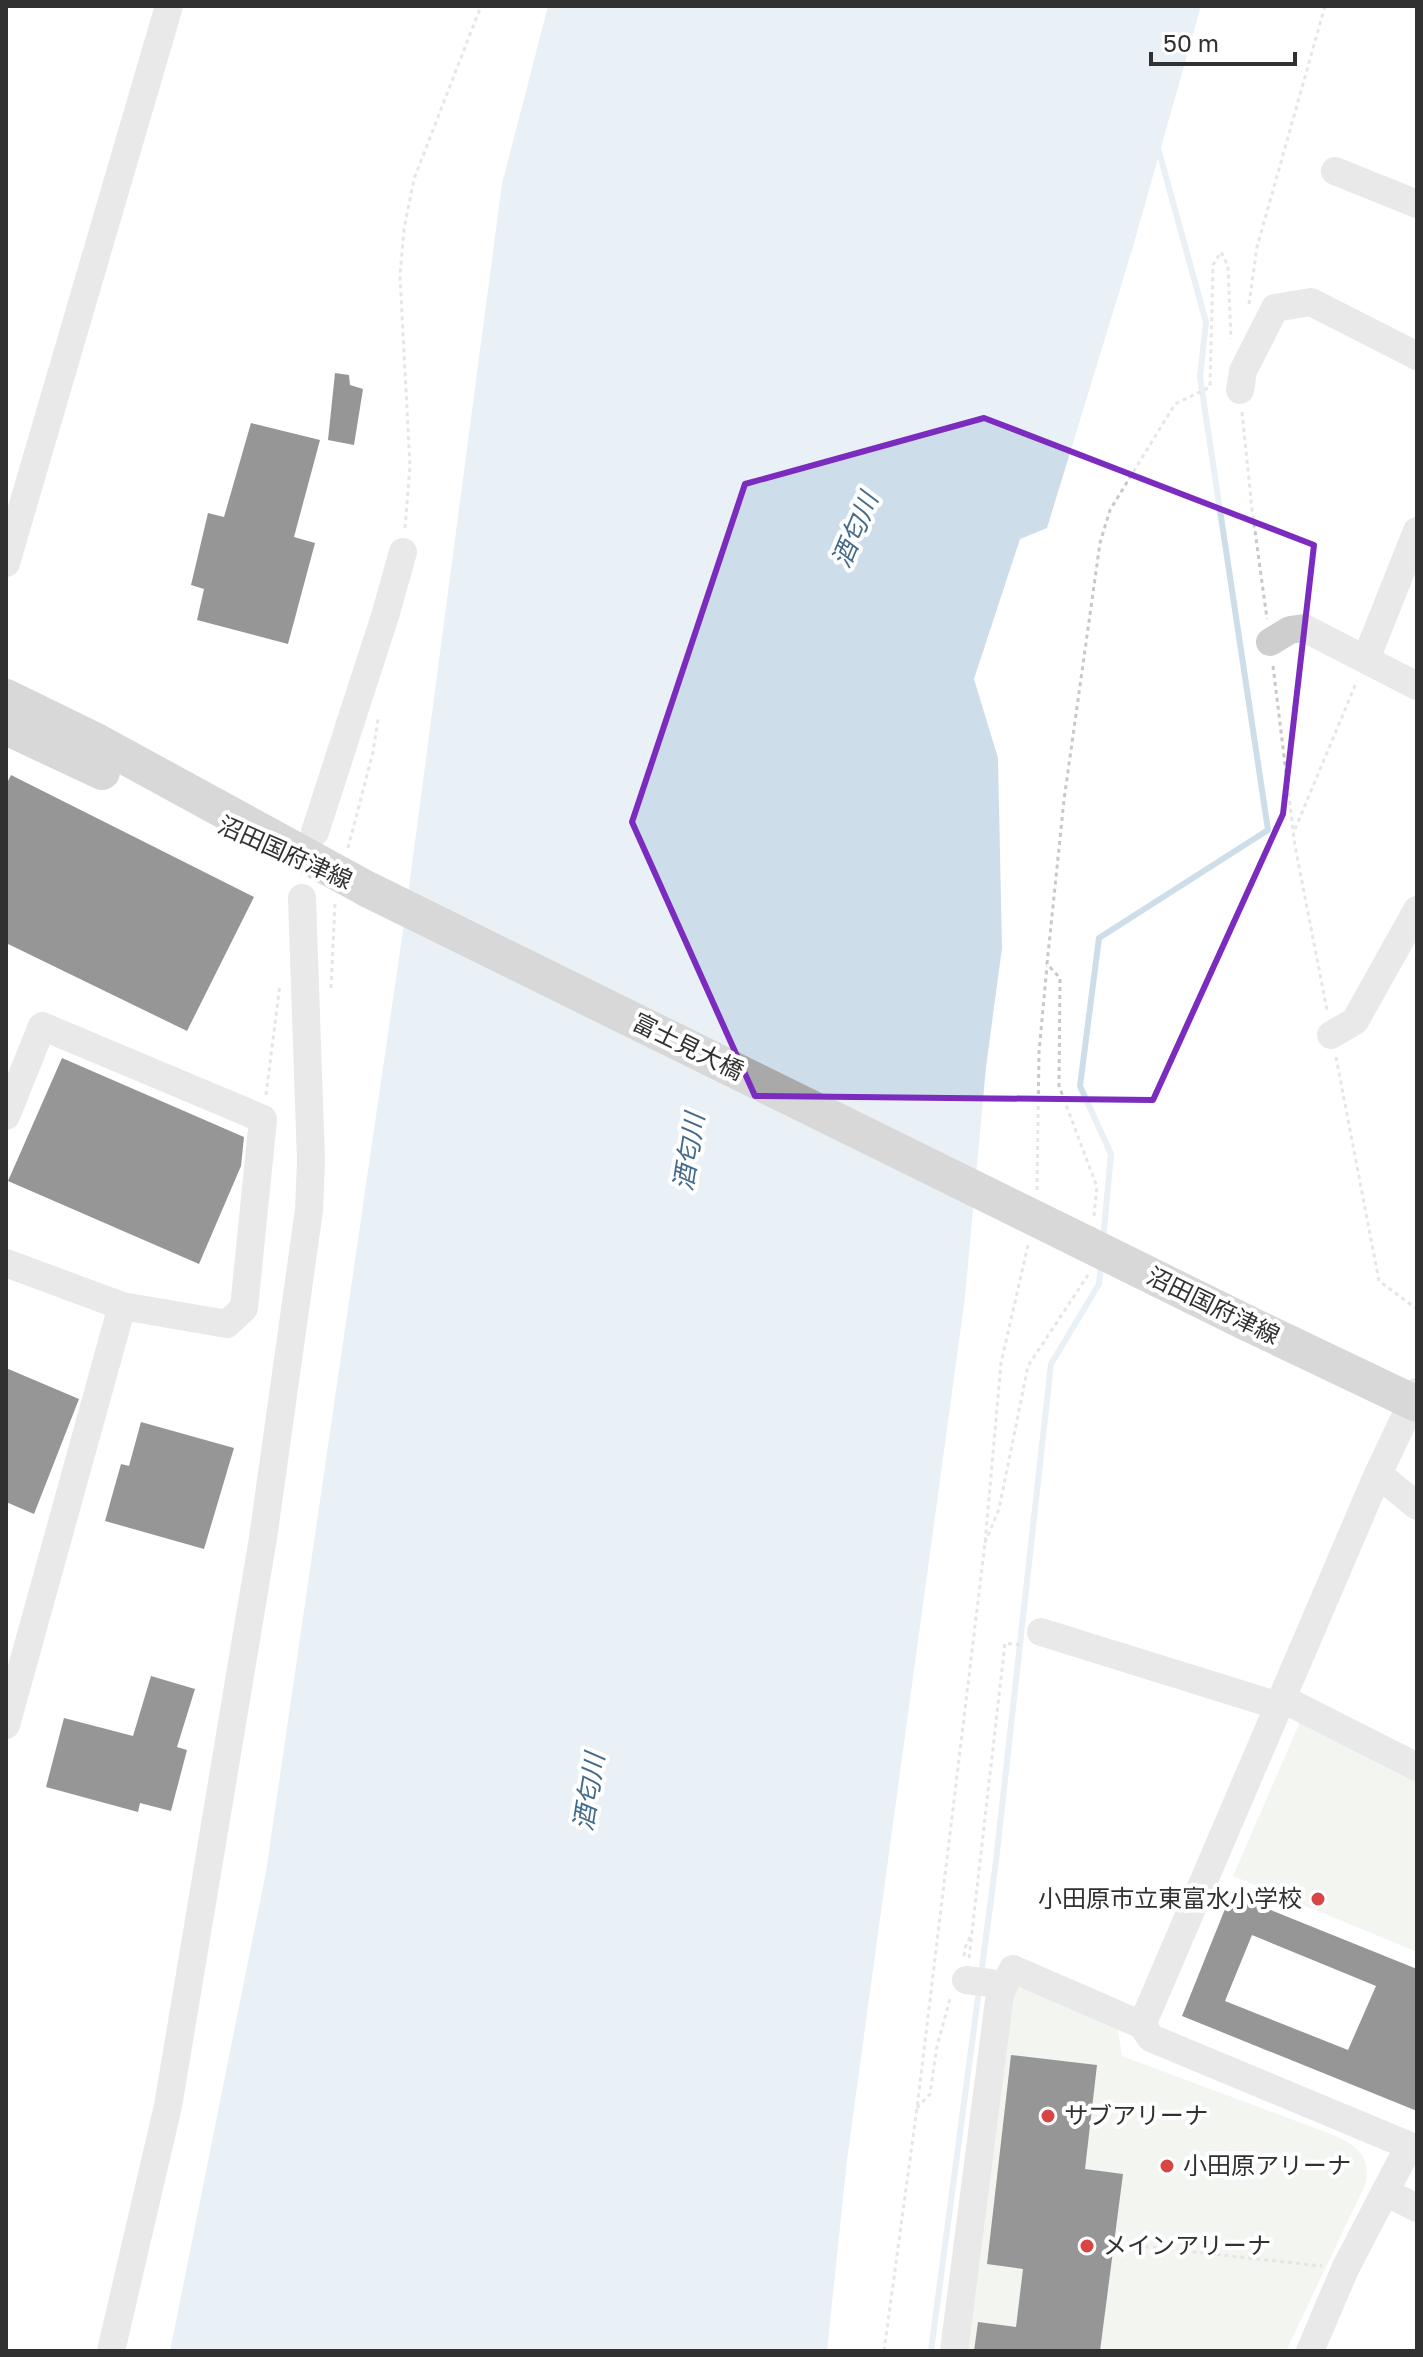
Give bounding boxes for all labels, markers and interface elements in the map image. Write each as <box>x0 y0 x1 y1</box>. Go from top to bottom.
scale bar <box>1151 16 1295 66</box>
text: 50 m <box>1163 28 1219 57</box>
water label: 酒匂川 <box>825 485 885 572</box>
street label: 沼田国府津線 <box>214 809 357 894</box>
street label: 富士見大橋 <box>628 1006 749 1085</box>
water label: 酒匂川 <box>667 1108 710 1193</box>
street label: 沼田国府津線 <box>1143 1260 1285 1349</box>
water label: 酒匂川 <box>567 1748 610 1833</box>
place label: 小田原市立東富水小学校 <box>1038 1883 1302 1912</box>
marker: 小田原市立東富水小学校 <box>1309 1890 1327 1908</box>
place label: サブアリーナ <box>1064 2100 1208 2129</box>
marker: サブアリーナ <box>1039 2107 1057 2125</box>
place label: 小田原アリーナ <box>1183 2150 1351 2179</box>
marker: 小田原アリーナ <box>1158 2157 1176 2175</box>
place label: メインアリーナ <box>1103 2230 1271 2259</box>
marker: メインアリーナ <box>1078 2237 1096 2255</box>

